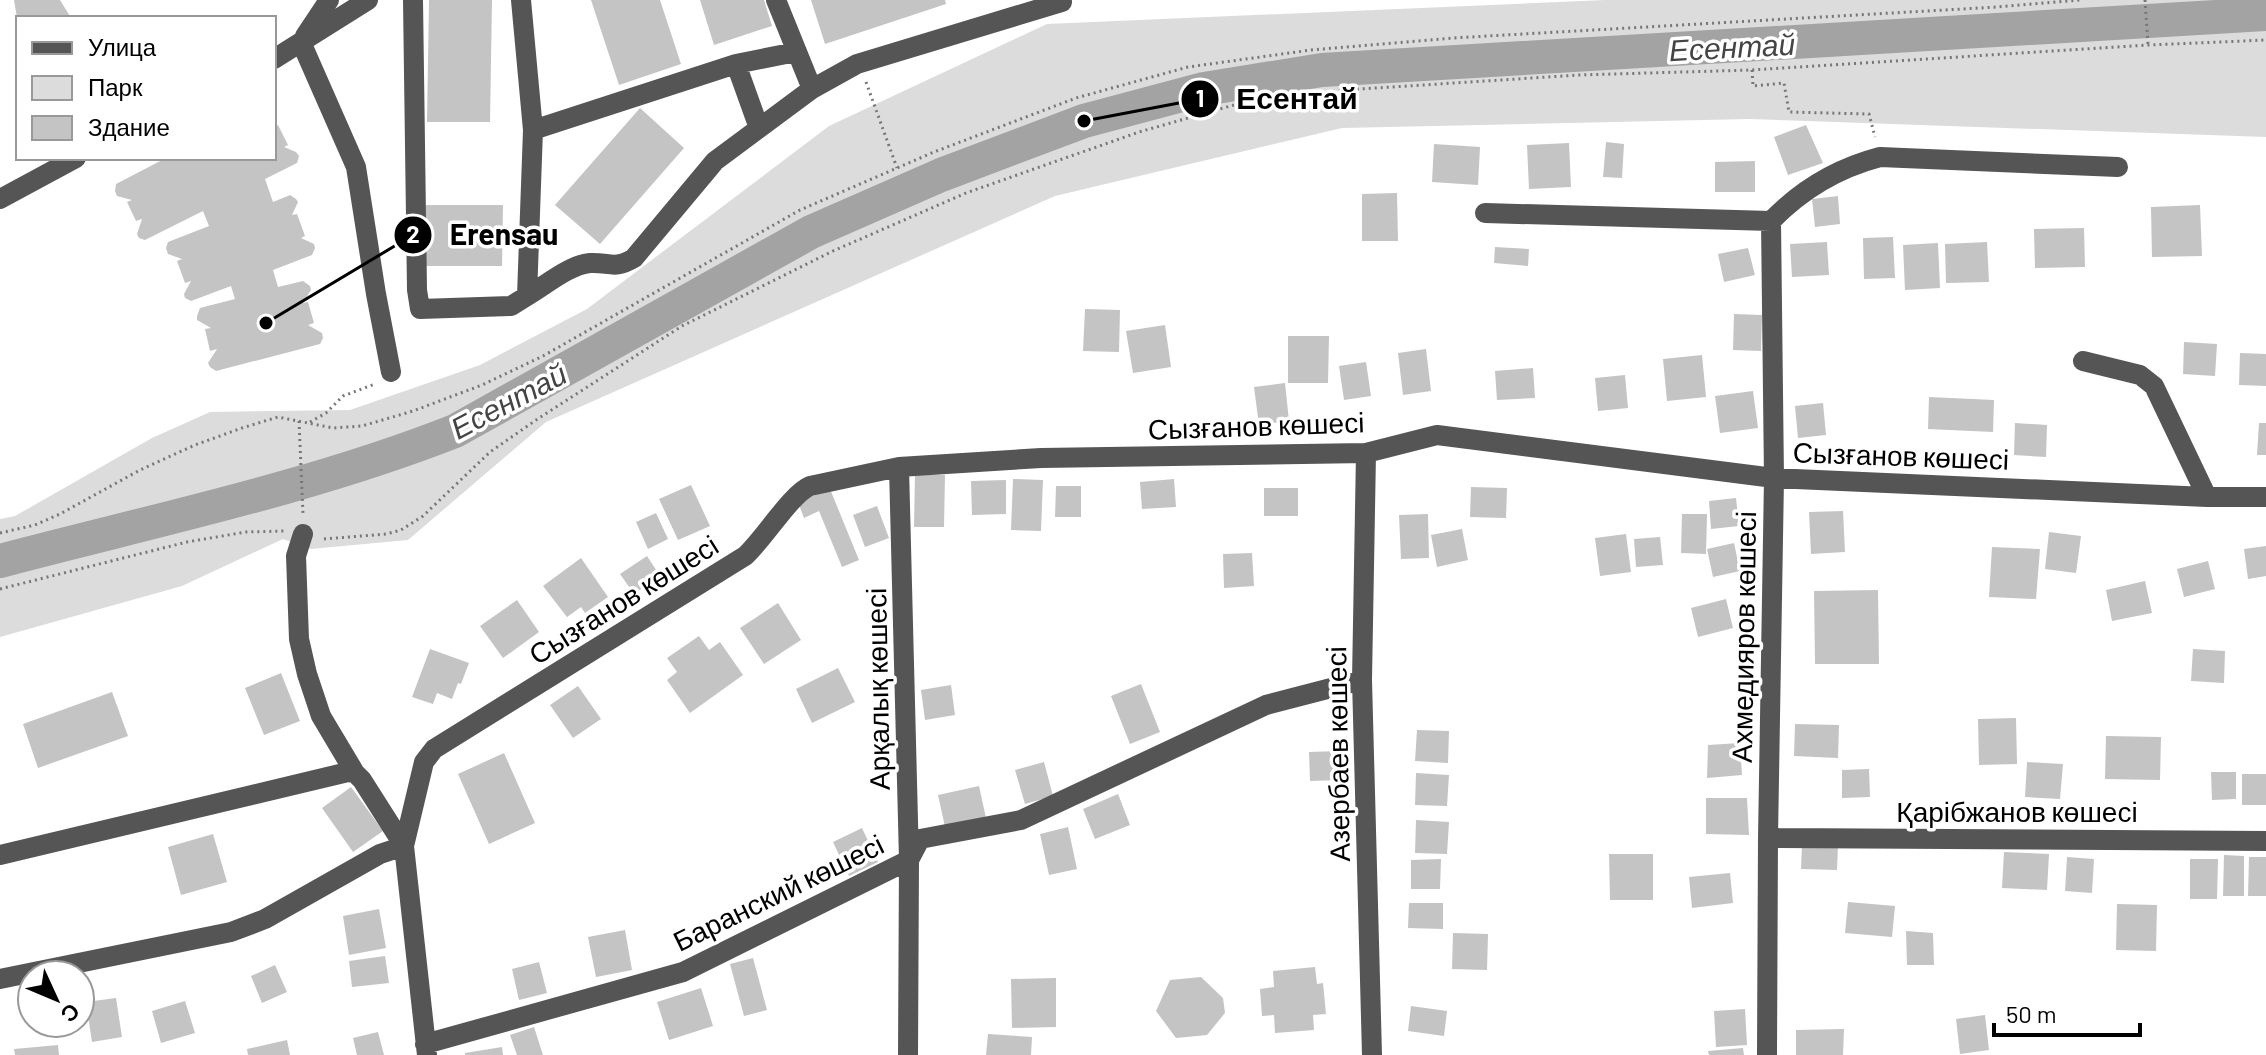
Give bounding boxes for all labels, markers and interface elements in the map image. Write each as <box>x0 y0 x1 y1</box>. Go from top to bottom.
legend <box>16 16 276 160</box>
water label: Есентай <box>1668 25 1796 67</box>
text: Улица <box>88 32 157 61</box>
text: Парк <box>88 72 143 101</box>
callout: Есентай <box>1180 72 1374 126</box>
text: Есентай <box>1236 79 1358 115</box>
text: 1 <box>1196 83 1204 112</box>
text: Здание <box>88 112 170 141</box>
callout: Erensau <box>393 208 574 262</box>
text: Erensau <box>450 215 558 251</box>
text: 2 <box>406 219 420 248</box>
water label: Есентай <box>444 354 572 446</box>
street label: Сызғанов көшесі <box>1147 404 1365 446</box>
street label: Сызғанов көшесі <box>1792 434 2010 476</box>
street label: Ахмедияров көшесі <box>1724 511 1762 763</box>
street label: Сызғанов көшесі <box>522 527 724 671</box>
street label: Арқалық көшесі <box>858 587 896 791</box>
street label: Азербаев көшесі <box>1318 646 1356 862</box>
street label: Қарібжанов көшесі <box>1896 794 2138 828</box>
street label: Баранский көшесі <box>667 826 889 958</box>
north arrow <box>16 959 96 1039</box>
scale bar <box>1994 987 2140 1037</box>
text: С <box>56 999 86 1028</box>
text: 50 m <box>2006 999 2057 1028</box>

